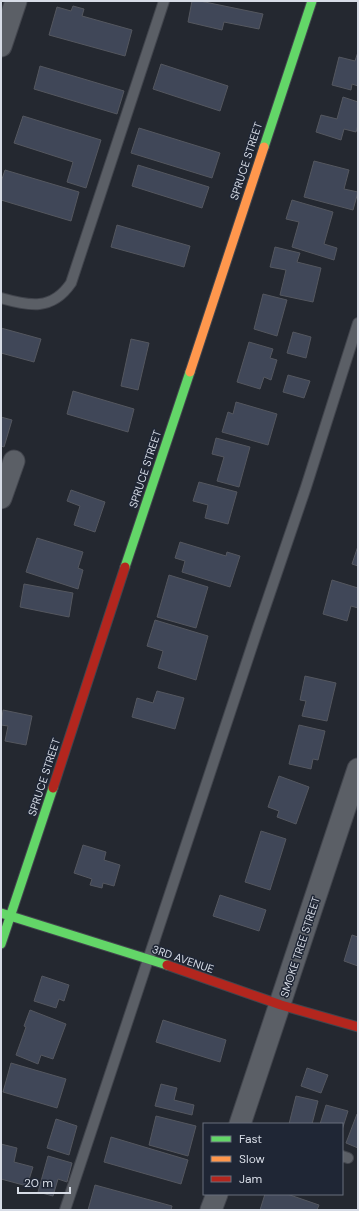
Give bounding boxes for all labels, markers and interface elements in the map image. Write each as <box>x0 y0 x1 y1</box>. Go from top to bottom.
street label: SPRUCE STREET <box>227 120 265 202</box>
street label: SPRUCE STREET <box>126 428 164 510</box>
street label: SPRUCE STREET <box>25 736 63 818</box>
street label: SMOKE TREE STREET <box>277 895 323 999</box>
street label: 3RD AVENUE <box>150 942 216 976</box>
legend <box>203 1123 343 1195</box>
text: Fast <box>239 1131 262 1147</box>
text: Slow <box>239 1151 265 1167</box>
scale bar <box>18 1169 70 1195</box>
text: Jam <box>239 1171 262 1187</box>
text: 20 m <box>24 1175 53 1191</box>

